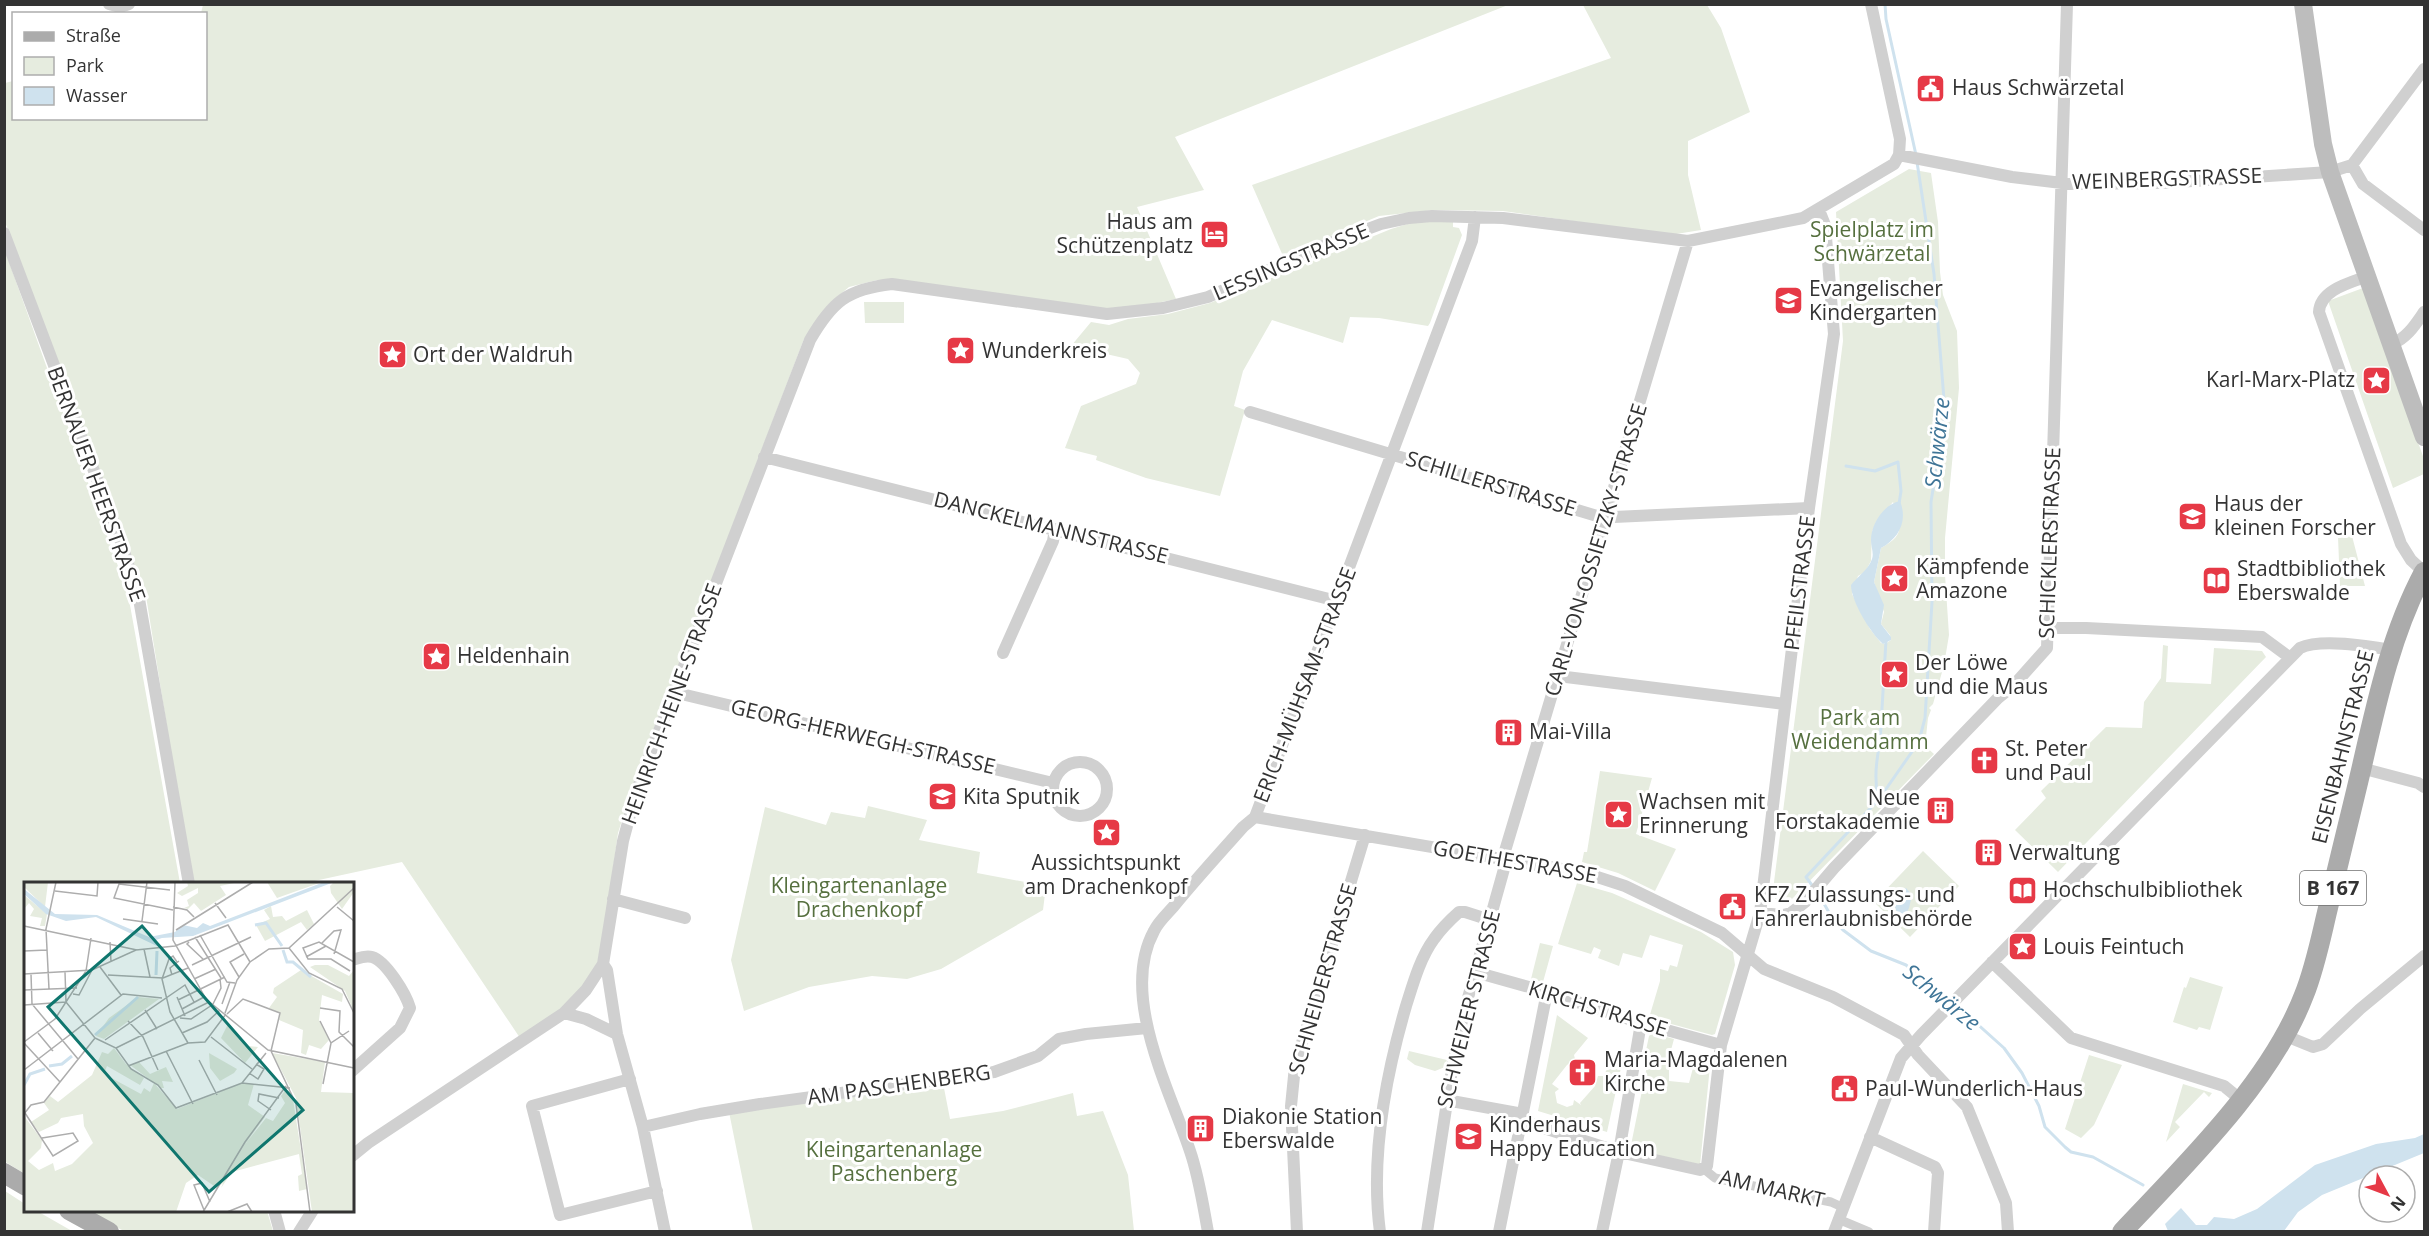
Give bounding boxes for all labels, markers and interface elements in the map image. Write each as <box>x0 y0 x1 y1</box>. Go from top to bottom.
legend <box>12 12 207 120</box>
text: Straße <box>66 23 121 47</box>
text: Park <box>66 53 104 77</box>
public building icon: Haus Schwärzetal <box>1915 72 1947 104</box>
place label: Haus Schwärzetal <box>1952 73 2125 101</box>
text: Wasser <box>66 83 128 107</box>
street label: WEINBERGSTRASSE <box>2071 161 2263 195</box>
place label: Haus am Schützenplatz <box>1057 207 1193 259</box>
park label: Spielplatz im Schwärzetal <box>1810 215 1934 267</box>
street label: LESSINGSTRASSE <box>1208 216 1373 307</box>
hotel icon: Haus am Schützenplatz <box>1198 218 1230 250</box>
place label: Evangelischer Kindergarten <box>1809 274 1943 326</box>
school or university icon: Evangelischer Kindergarten <box>1772 285 1804 317</box>
place icon: Wunderkreis <box>945 335 977 367</box>
place label: Wunderkreis <box>982 336 1107 364</box>
place icon: Ort der Waldruh <box>376 339 408 371</box>
place label: Ort der Waldruh <box>413 340 573 368</box>
street label: BERNAUER HEERSTRASSE <box>41 362 153 605</box>
place icon: Karl-Marx-Platz <box>2360 364 2392 396</box>
place label: Karl-Marx-Platz <box>2206 365 2355 393</box>
water label: Schwärze <box>1916 396 1956 490</box>
street label: CARL-VON-OSSIETZKY-STRASSE <box>1537 400 1653 699</box>
street label: SCHILLERSTRASSE <box>1403 444 1580 522</box>
street label: SCHICKLERSTRASSE <box>2032 447 2066 639</box>
street label: DANCKELMANNSTRASSE <box>931 484 1171 570</box>
place label: Haus der kleinen Forscher <box>2214 489 2376 541</box>
school or university icon: Haus der kleinen Forscher <box>2177 500 2209 532</box>
street label: PFEILSTRASSE <box>1777 514 1821 652</box>
place label: Kämpfende Amazone <box>1916 552 2029 604</box>
place label: Stadtbibliothek Eberswalde <box>2237 554 2385 606</box>
street label: ERICH-MÜHSAM-STRASSE <box>1246 563 1362 806</box>
place icon: Kämpfende Amazone <box>1879 563 1911 595</box>
library icon: Stadtbibliothek Eberswalde <box>2200 565 2232 597</box>
street label: HEINRICH-HEINE-STRASSE <box>614 579 728 828</box>
place icon: Heldenhain <box>420 640 452 672</box>
place label: Heldenhain <box>457 641 570 669</box>
street label: EISENBAHNSTRASSE <box>2304 647 2380 847</box>
place label: Der Löwe und die Maus <box>1915 648 2048 700</box>
place icon: Der Löwe und die Maus <box>1878 659 1910 691</box>
street label: GEORG-HERWEGH-STRASSE <box>728 692 998 780</box>
park label: Park am Weidendamm <box>1791 703 1929 755</box>
building icon: Mai-Villa <box>1492 716 1524 748</box>
place label: Mai-Villa <box>1529 717 1612 745</box>
place label: St. Peter und Paul <box>2005 734 2092 786</box>
church icon: St. Peter und Paul <box>1968 745 2000 777</box>
school or university icon: Kita Sputnik <box>926 781 958 813</box>
place label: Kita Sputnik <box>963 782 1080 810</box>
place label: Neue Forstakademie <box>1775 783 1920 835</box>
place label: Wachsen mit Erinnerung <box>1639 787 1765 839</box>
building icon: Neue Forstakademie <box>1925 794 1957 826</box>
place icon: Wachsen mit Erinnerung <box>1602 798 1634 830</box>
place icon: Aussichtspunkt am Drachenkopf <box>1090 816 1122 848</box>
street label: GOETHESTRASSE <box>1431 833 1599 889</box>
building icon: Verwaltung <box>1972 837 2004 869</box>
place label: Verwaltung <box>2009 838 2120 866</box>
place label: Aussichtspunkt am Drachenkopf <box>1024 848 1190 900</box>
park label: Kleingartenanlage Drachenkopf <box>771 871 947 923</box>
road number: B 167 <box>2300 871 2366 905</box>
library icon: Hochschulbibliothek <box>2006 874 2038 906</box>
place label: Hochschulbibliothek <box>2043 875 2243 903</box>
street label: SCHNEIDERSTRASSE <box>1281 880 1363 1077</box>
place label: KFZ Zulassungs- und Fahrerlaubnisbehörde <box>1754 880 1973 932</box>
inset map <box>24 882 354 1212</box>
public building icon: KFZ Zulassungs- und Fahrerlaubnisbehörde <box>1717 891 1749 923</box>
street label: SCHWEIZER STRASSE <box>1430 907 1506 1111</box>
place icon: Louis Feintuch <box>2006 931 2038 963</box>
place label: Louis Feintuch <box>2043 932 2184 960</box>
water label: Schwärze <box>1898 956 1988 1037</box>
street label: KIRCHSTRASSE <box>1525 974 1671 1043</box>
place label: Maria-Magdalenen Kirche <box>1604 1045 1788 1097</box>
church icon: Maria-Magdalenen Kirche <box>1567 1056 1599 1088</box>
street label: AM PASCHENBERG <box>805 1057 992 1111</box>
public building icon: Paul-Wunderlich-Haus <box>1828 1073 1860 1105</box>
place label: Paul-Wunderlich-Haus <box>1865 1074 2083 1102</box>
place label: Diakonie Station Eberswalde <box>1222 1102 1382 1154</box>
place label: Kinderhaus Happy Education <box>1489 1110 1655 1162</box>
building icon: Diakonie Station Eberswalde <box>1185 1113 1217 1145</box>
school or university icon: Kinderhaus Happy Education <box>1452 1121 1484 1153</box>
park label: Kleingartenanlage Paschenberg <box>806 1135 982 1187</box>
street label: AM MARKT <box>1717 1162 1828 1214</box>
north arrow <box>2357 1164 2417 1224</box>
text: N <box>2386 1192 2411 1216</box>

